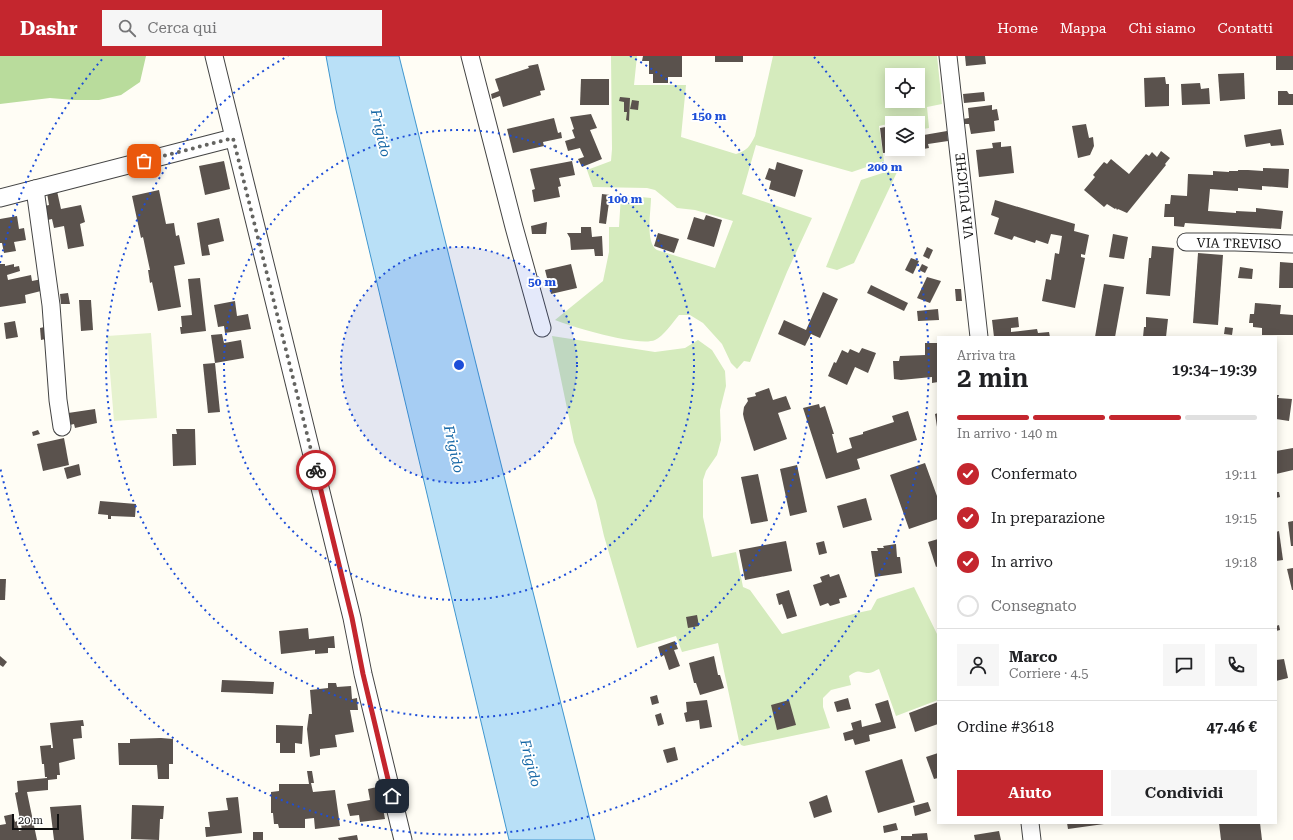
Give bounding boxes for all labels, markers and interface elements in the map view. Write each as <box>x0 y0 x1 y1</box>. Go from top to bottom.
search box <box>102 10 382 46</box>
text: Dashr <box>20 17 78 40</box>
icon: search <box>116 17 138 39</box>
text: Cerca qui <box>148 19 217 37</box>
text: Home <box>997 20 1038 36</box>
text: Mappa <box>1060 20 1106 36</box>
text: Chi siamo <box>1128 20 1196 36</box>
text: Contatti <box>1218 20 1273 36</box>
map controls <box>885 68 925 156</box>
button: locate <box>885 68 925 108</box>
water label: Frigido <box>368 107 394 158</box>
text: 150 m <box>692 109 727 123</box>
button: layers <box>885 116 925 156</box>
pin <box>127 144 161 178</box>
icon: bag <box>133 150 155 172</box>
street label: VIA PULICHE <box>953 152 976 240</box>
text: 200 m <box>868 160 903 174</box>
text: 100 m <box>608 192 643 206</box>
street label: VIA TREVISO <box>1197 235 1281 252</box>
text: 50 m <box>528 275 556 289</box>
text: Arriva tra <box>957 348 1016 363</box>
centre of rings <box>452 358 466 372</box>
text: 19:34–19:39 <box>1172 361 1257 379</box>
text: 2 min <box>957 363 1029 393</box>
water label: Frigido <box>441 423 467 474</box>
text: In arrivo · 140 m <box>957 426 1058 441</box>
courier <box>296 450 336 490</box>
icon: bike <box>305 459 327 481</box>
icon: check <box>957 463 979 485</box>
text: Confermato <box>991 465 1077 483</box>
text: 19:11 <box>1225 467 1257 482</box>
icon: check <box>957 507 979 529</box>
text: In preparazione <box>991 509 1105 527</box>
text: 19:15 <box>1225 511 1257 526</box>
icon: check <box>957 551 979 573</box>
text: In arrivo <box>991 553 1053 571</box>
text: 19:18 <box>1225 555 1257 570</box>
text: Consegnato <box>991 597 1077 615</box>
button: person <box>957 644 999 686</box>
button: chat <box>1163 644 1205 686</box>
button: phone <box>1215 644 1257 686</box>
text: Marco <box>1009 648 1057 666</box>
text: Corriere · 4.5 <box>1009 666 1088 681</box>
text: Ordine #3618 <box>957 718 1054 736</box>
text: 47.46 € <box>1206 718 1257 736</box>
water label: Frigido <box>517 737 545 788</box>
button: Aiuto <box>957 770 1103 816</box>
button: Condividi <box>1111 770 1257 816</box>
pin <box>375 779 409 813</box>
icon: home <box>381 785 403 807</box>
scale bar <box>12 812 59 831</box>
text: 20 m <box>18 814 43 827</box>

